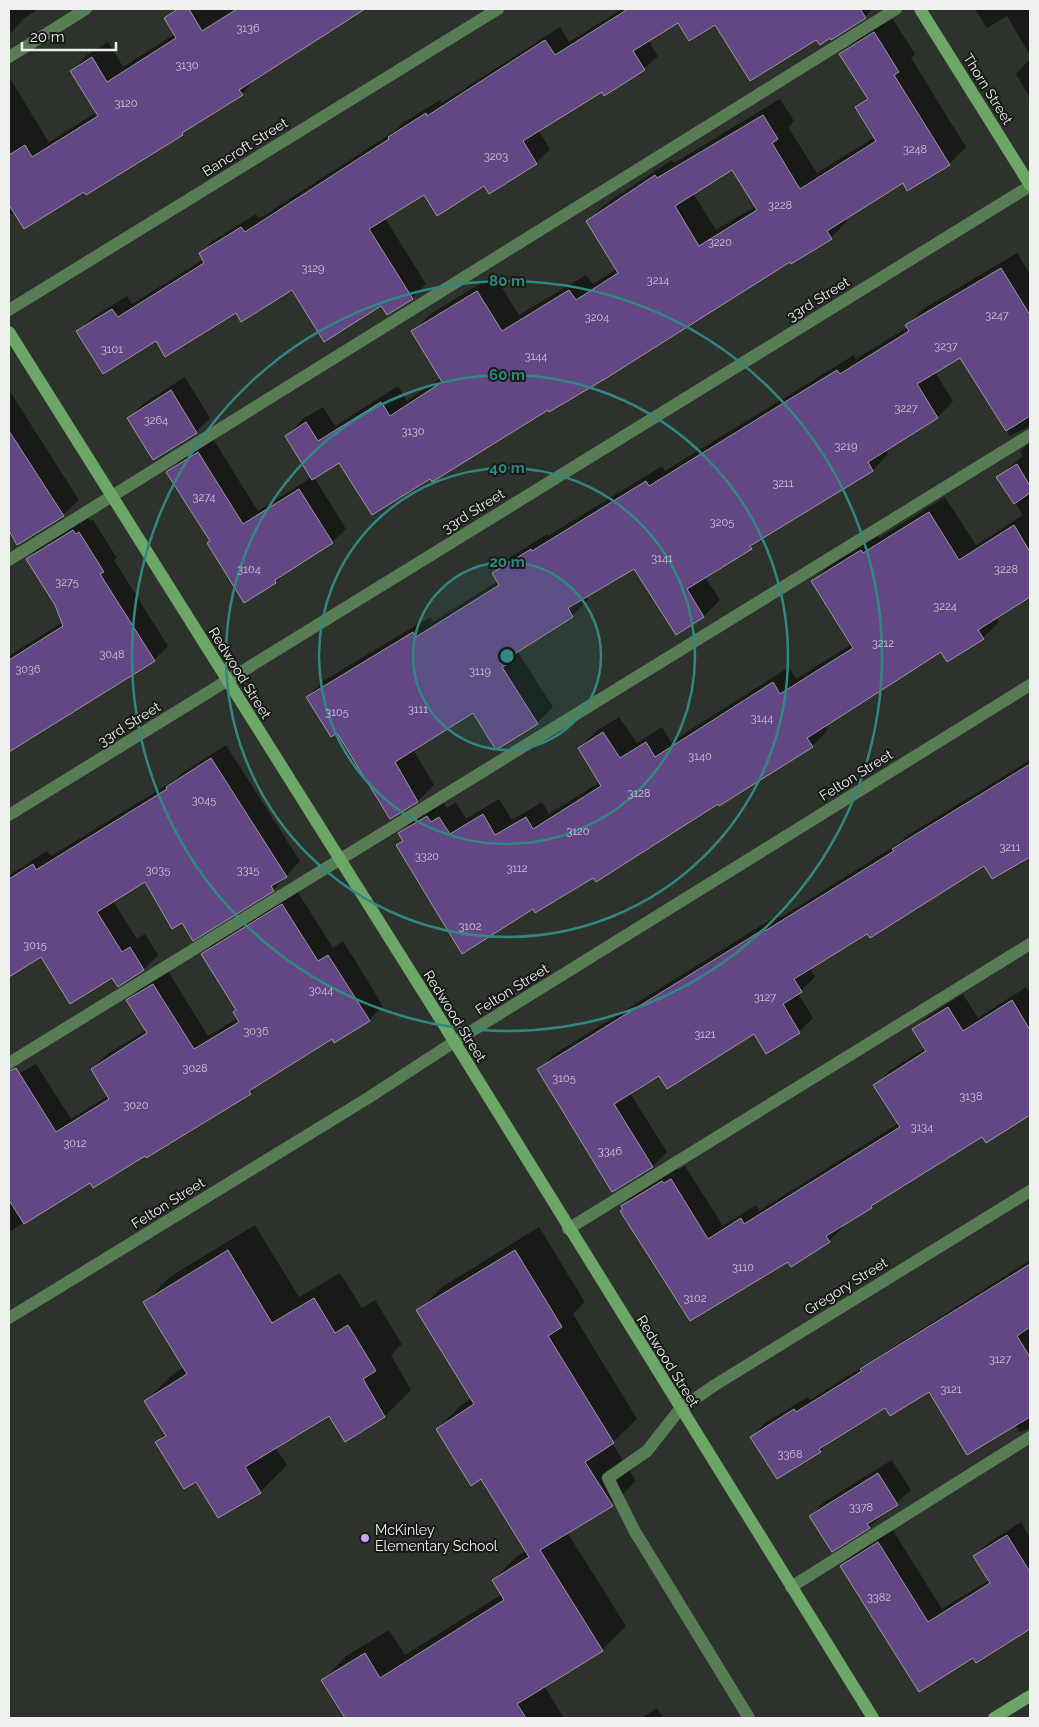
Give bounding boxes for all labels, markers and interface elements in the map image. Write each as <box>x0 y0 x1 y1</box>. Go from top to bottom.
scale bar <box>22 20 116 52</box>
house number: 3136 <box>236 22 260 35</box>
text: 20 m <box>30 28 65 46</box>
street label: Thorn Street <box>960 51 1016 128</box>
house number: 3130 <box>175 59 199 72</box>
house number: 3120 <box>114 97 138 110</box>
street label: Bancroft Street <box>199 114 291 180</box>
house number: 3248 <box>903 143 927 156</box>
house number: 3203 <box>484 150 508 163</box>
house number: 3228 <box>768 199 792 212</box>
house number: 3220 <box>708 236 732 249</box>
house number: 3129 <box>302 262 324 275</box>
text: 80 m <box>489 272 525 290</box>
street label: 33rd Street <box>784 273 853 325</box>
house number: 3214 <box>647 274 669 287</box>
house number: 3247 <box>985 309 1009 322</box>
house number: 3204 <box>585 311 609 324</box>
house number: 3237 <box>934 340 958 353</box>
house number: 3101 <box>101 343 123 356</box>
house number: 3144 <box>525 350 547 363</box>
text: 60 m <box>489 366 525 384</box>
house number: 3227 <box>894 402 918 415</box>
house number: 3264 <box>144 414 168 427</box>
house number: 3130 <box>401 425 425 438</box>
house number: 3219 <box>835 440 857 453</box>
text: 40 m <box>489 459 525 477</box>
house number: 3211 <box>772 477 794 490</box>
street label: 33rd Street <box>439 485 508 537</box>
house number: 3274 <box>193 491 215 504</box>
house number: 3205 <box>710 516 734 529</box>
house number: 3141 <box>651 552 673 565</box>
text: 20 m <box>489 553 525 571</box>
house number: 3104 <box>237 563 261 576</box>
house number: 3228 <box>994 563 1018 576</box>
house number: 3275 <box>55 576 79 589</box>
house number: 3224 <box>933 600 957 613</box>
street label: Redwood Street <box>205 624 275 722</box>
house number: 3212 <box>872 637 894 650</box>
centre of rings <box>498 647 516 665</box>
house number: 3048 <box>99 648 125 661</box>
house number: 3036 <box>15 663 41 676</box>
house number: 3119 <box>469 665 491 678</box>
street label: 33rd Street <box>95 698 164 750</box>
house number: 3111 <box>408 703 428 716</box>
house number: 3105 <box>325 706 349 719</box>
house number: 3144 <box>751 712 773 725</box>
street label: Felton Street <box>816 746 896 804</box>
house number: 3140 <box>688 750 712 763</box>
house number: 3128 <box>628 787 650 800</box>
house number: 3045 <box>192 794 216 807</box>
house number: 3120 <box>566 825 590 838</box>
house number: 3211 <box>999 841 1021 854</box>
house number: 3320 <box>415 850 439 863</box>
house number: 3112 <box>506 862 528 875</box>
house number: 3035 <box>146 864 170 877</box>
house number: 3315 <box>237 864 259 877</box>
house number: 3102 <box>458 920 482 933</box>
house number: 3015 <box>23 939 47 952</box>
street label: Felton Street <box>472 960 552 1018</box>
street label: Redwood Street <box>420 967 490 1065</box>
house number: 3044 <box>309 984 333 997</box>
house number: 3127 <box>754 991 776 1004</box>
house number: 3036 <box>243 1025 269 1038</box>
house number: 3121 <box>694 1028 716 1041</box>
house number: 3028 <box>183 1062 207 1075</box>
house number: 3105 <box>552 1072 576 1085</box>
house number: 3138 <box>960 1090 982 1103</box>
house number: 3020 <box>123 1099 149 1112</box>
house number: 3134 <box>911 1121 933 1134</box>
house number: 3012 <box>63 1137 87 1150</box>
house number: 3346 <box>598 1145 623 1158</box>
street label: Felton Street <box>128 1174 208 1232</box>
street label: Gregory Street <box>802 1254 891 1318</box>
house number: 3110 <box>732 1261 754 1274</box>
house number: 3102 <box>683 1292 707 1305</box>
street label: Redwood Street <box>633 1312 703 1410</box>
house number: 3127 <box>989 1353 1011 1366</box>
house number: 3121 <box>940 1383 962 1396</box>
house number: 3368 <box>778 1448 802 1461</box>
house number: 3378 <box>849 1501 873 1514</box>
place label: McKinley Elementary School <box>375 1522 498 1554</box>
marker: McKinley Elementary School <box>359 1532 371 1544</box>
house number: 3382 <box>867 1591 891 1604</box>

